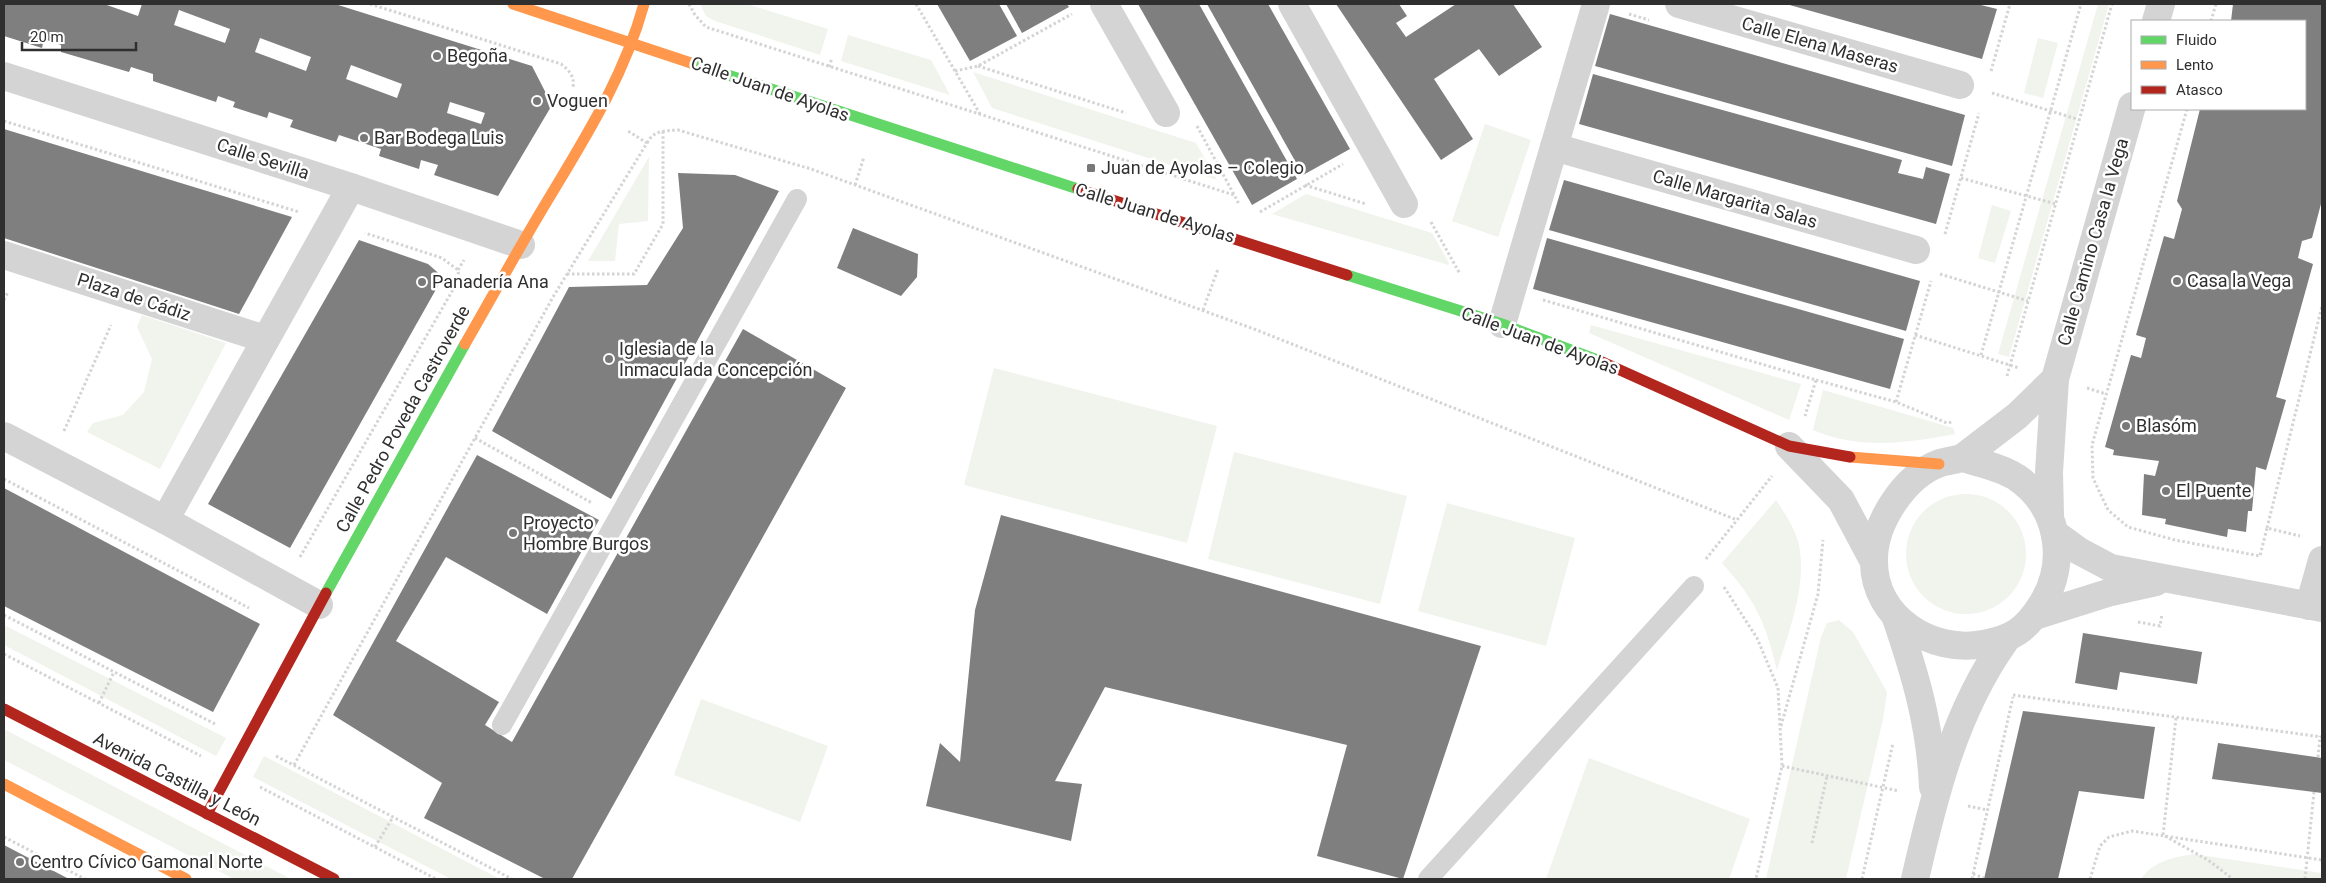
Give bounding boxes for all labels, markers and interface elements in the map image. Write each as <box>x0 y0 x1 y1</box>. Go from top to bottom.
street label: Calle Elena Maseras <box>1739 12 1901 77</box>
scale bar <box>22 20 136 52</box>
legend <box>2131 20 2306 110</box>
text: 20 m <box>30 28 64 46</box>
text: Fluido <box>2176 31 2217 49</box>
place label: Begoña <box>447 45 508 66</box>
marker: Begoña <box>431 50 443 62</box>
street label: Calle Juan de Ayolas <box>688 52 852 125</box>
text: Lento <box>2176 56 2214 74</box>
text: Atasco <box>2176 81 2223 99</box>
place label: Voguen <box>547 90 608 111</box>
marker: Voguen <box>531 95 543 107</box>
place label: Bar Bodega Luis <box>374 127 504 148</box>
marker: Bar Bodega Luis <box>358 132 370 144</box>
street label: Calle Sevilla <box>214 134 312 183</box>
street label: Calle Camino Casa la Vega <box>2053 136 2132 348</box>
place label: Juan de Ayolas – Colegio <box>1101 157 1304 178</box>
marker: Juan de Ayolas – Colegio <box>1085 162 1097 174</box>
street label: Calle Margarita Salas <box>1650 165 1820 232</box>
street label: Calle Juan de Ayolas <box>1073 178 1238 247</box>
street label: Plaza de Cádiz <box>75 268 193 325</box>
place label: Casa la Vega <box>2187 270 2291 291</box>
place label: Panadería Ana <box>432 271 549 292</box>
marker: Casa la Vega <box>2171 275 2183 287</box>
marker: Panadería Ana <box>416 276 428 288</box>
street label: Calle Pedro Poveda Castroverde <box>331 302 474 536</box>
street label: Calle Juan de Ayolas <box>1459 302 1622 379</box>
place label: Iglesia de la Inmaculada Concepción <box>619 338 812 380</box>
marker: Iglesia de la Inmaculada Concepción <box>603 353 615 365</box>
place label: Blasóm <box>2136 415 2197 436</box>
marker: Blasóm <box>2120 420 2132 432</box>
place label: El Puente <box>2176 480 2251 501</box>
marker: El Puente <box>2160 485 2172 497</box>
place label: Proyecto Hombre Burgos <box>523 512 649 554</box>
marker: Proyecto Hombre Burgos <box>507 527 519 539</box>
street label: Avenida Castilla y León <box>90 727 264 830</box>
place label: Centro Cívico Gamonal Norte <box>30 851 263 872</box>
marker: Centro Cívico Gamonal Norte <box>14 856 26 868</box>

